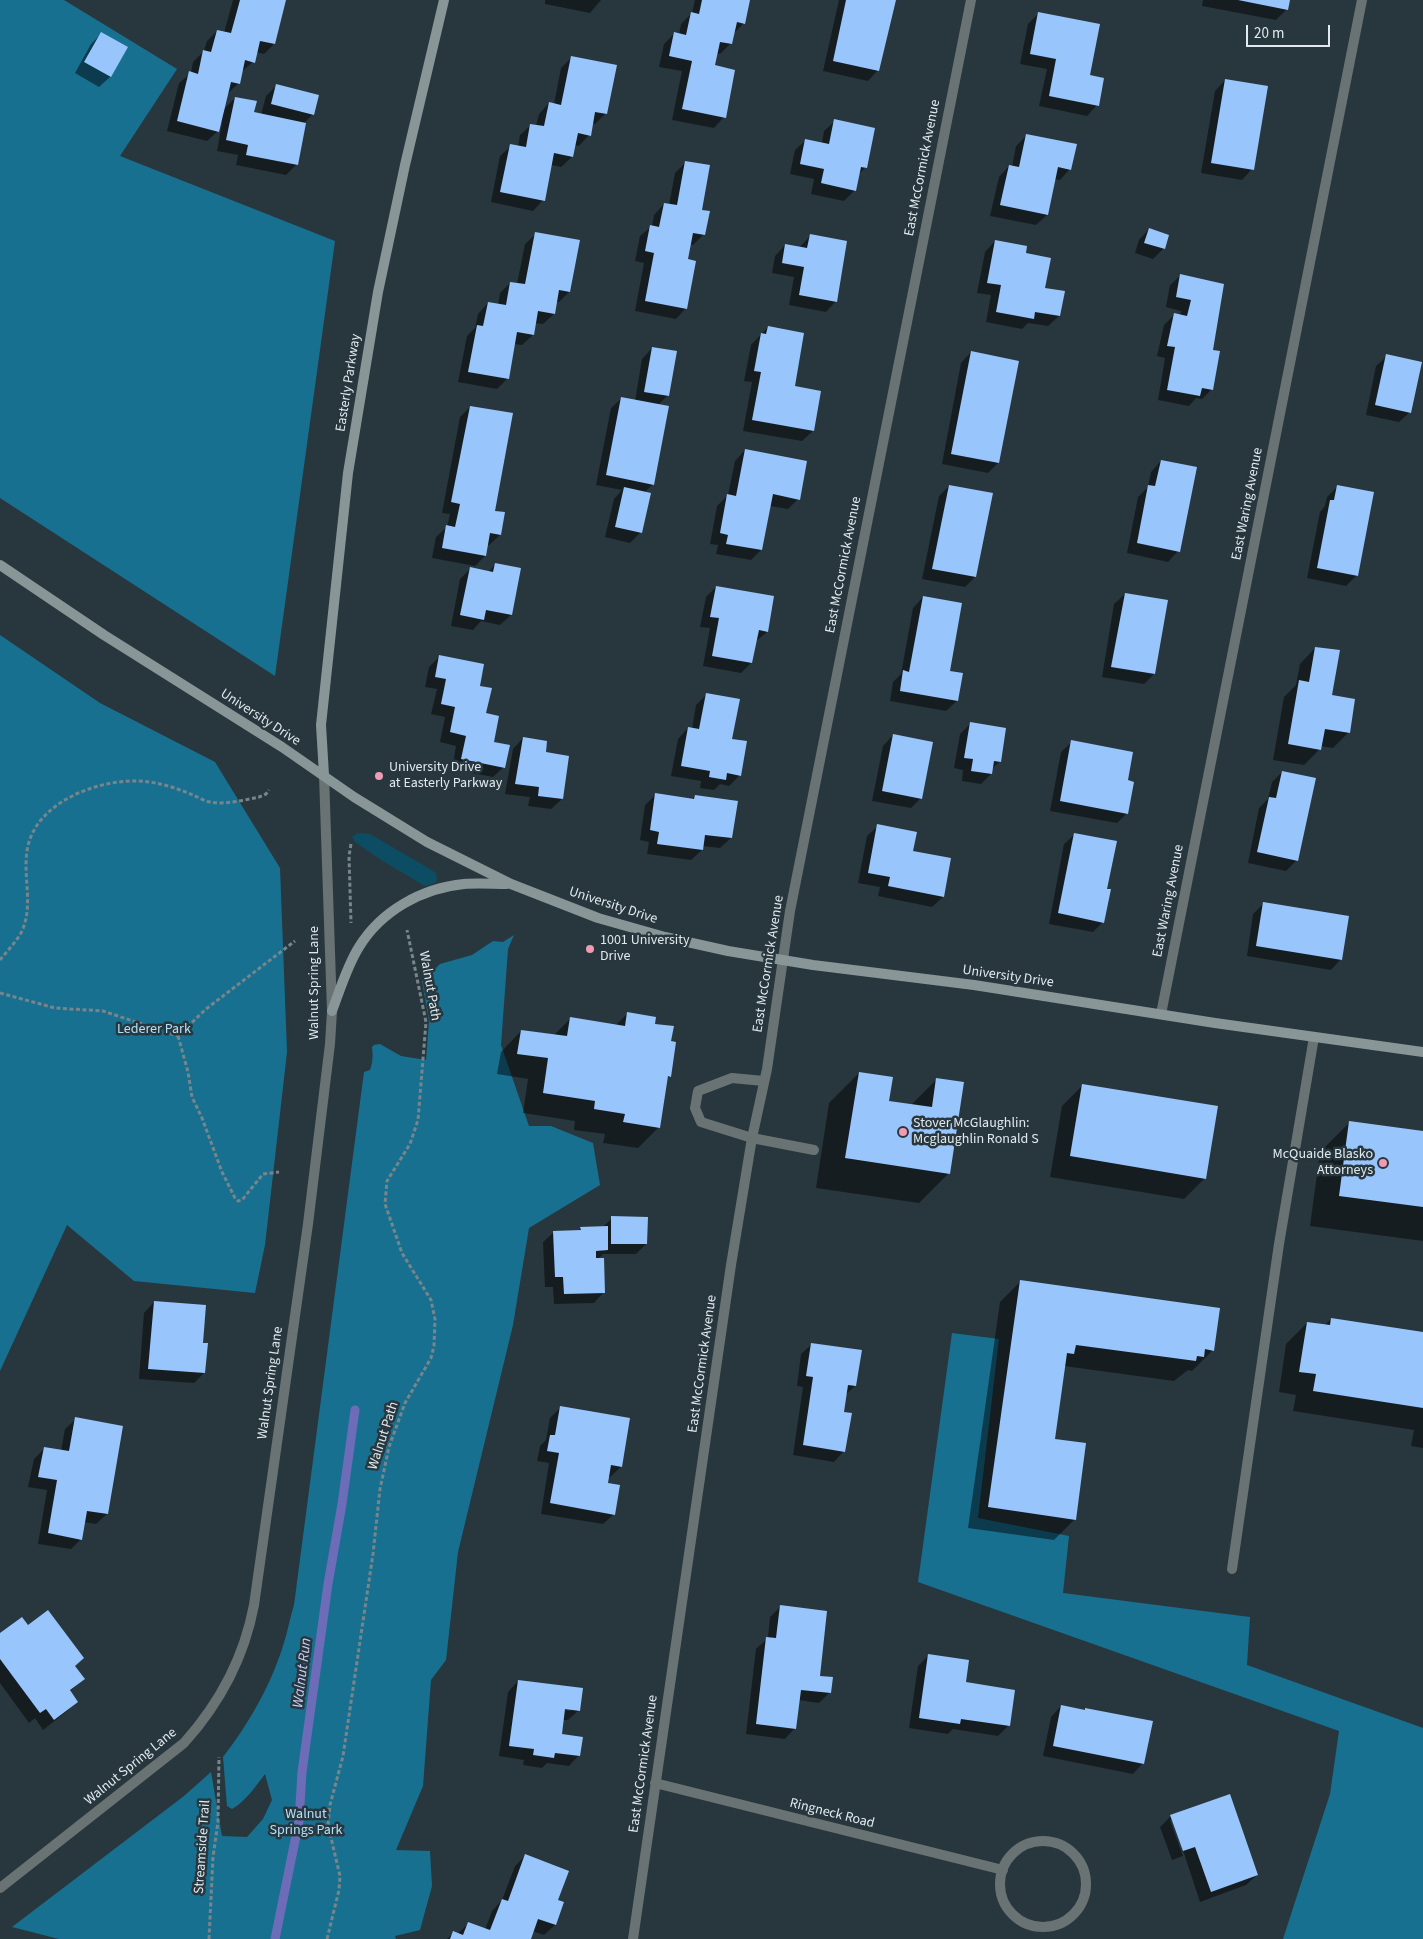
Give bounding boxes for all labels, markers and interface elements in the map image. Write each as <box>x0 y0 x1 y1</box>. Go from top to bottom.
scale bar <box>1248 15 1332 47</box>
text: 20 m <box>1254 23 1284 44</box>
street label: East McCormick Avenue <box>902 98 944 238</box>
street label: Easterly Parkway <box>333 333 365 433</box>
street label: East Waring Avenue <box>1229 446 1267 562</box>
street label: East McCormick Avenue <box>823 495 865 635</box>
street label: University Drive <box>217 686 303 750</box>
place label: University Drive at Easterly Parkway <box>389 760 502 792</box>
marker: University Drive at Easterly Parkway <box>373 770 385 782</box>
street label: East Waring Avenue <box>1150 843 1188 959</box>
street label: University Drive <box>567 884 659 928</box>
street label: East McCormick Avenue <box>750 894 788 1034</box>
street label: Walnut Spring Lane <box>307 926 323 1040</box>
place label: 1001 University Drive <box>600 933 690 966</box>
marker: 1001 University Drive <box>584 943 596 955</box>
street label: Walnut Path <box>415 950 443 1022</box>
street label: University Drive <box>961 962 1055 992</box>
park label: Lederer Park <box>117 1022 191 1038</box>
place label: Stover McGlaughlin: Mcglaughlin Ronald S <box>913 1116 1039 1148</box>
marker: Stover McGlaughlin: Mcglaughlin Ronald S <box>897 1126 909 1138</box>
place label: McQuaide Blasko Attorneys <box>1273 1147 1373 1180</box>
marker: McQuaide Blasko Attorneys <box>1377 1157 1389 1169</box>
street label: East McCormick Avenue <box>685 1294 721 1434</box>
street label: Walnut Spring Lane <box>255 1326 287 1440</box>
street label: Walnut Path <box>365 1400 403 1472</box>
water label: Walnut Run <box>290 1637 316 1709</box>
street label: East McCormick Avenue <box>626 1694 662 1834</box>
street label: Walnut Spring Lane <box>82 1725 180 1809</box>
street label: Ringneck Road <box>788 1795 876 1833</box>
street label: Streamside Trail <box>191 1799 215 1895</box>
park label: Walnut Springs Park <box>269 1807 343 1840</box>

